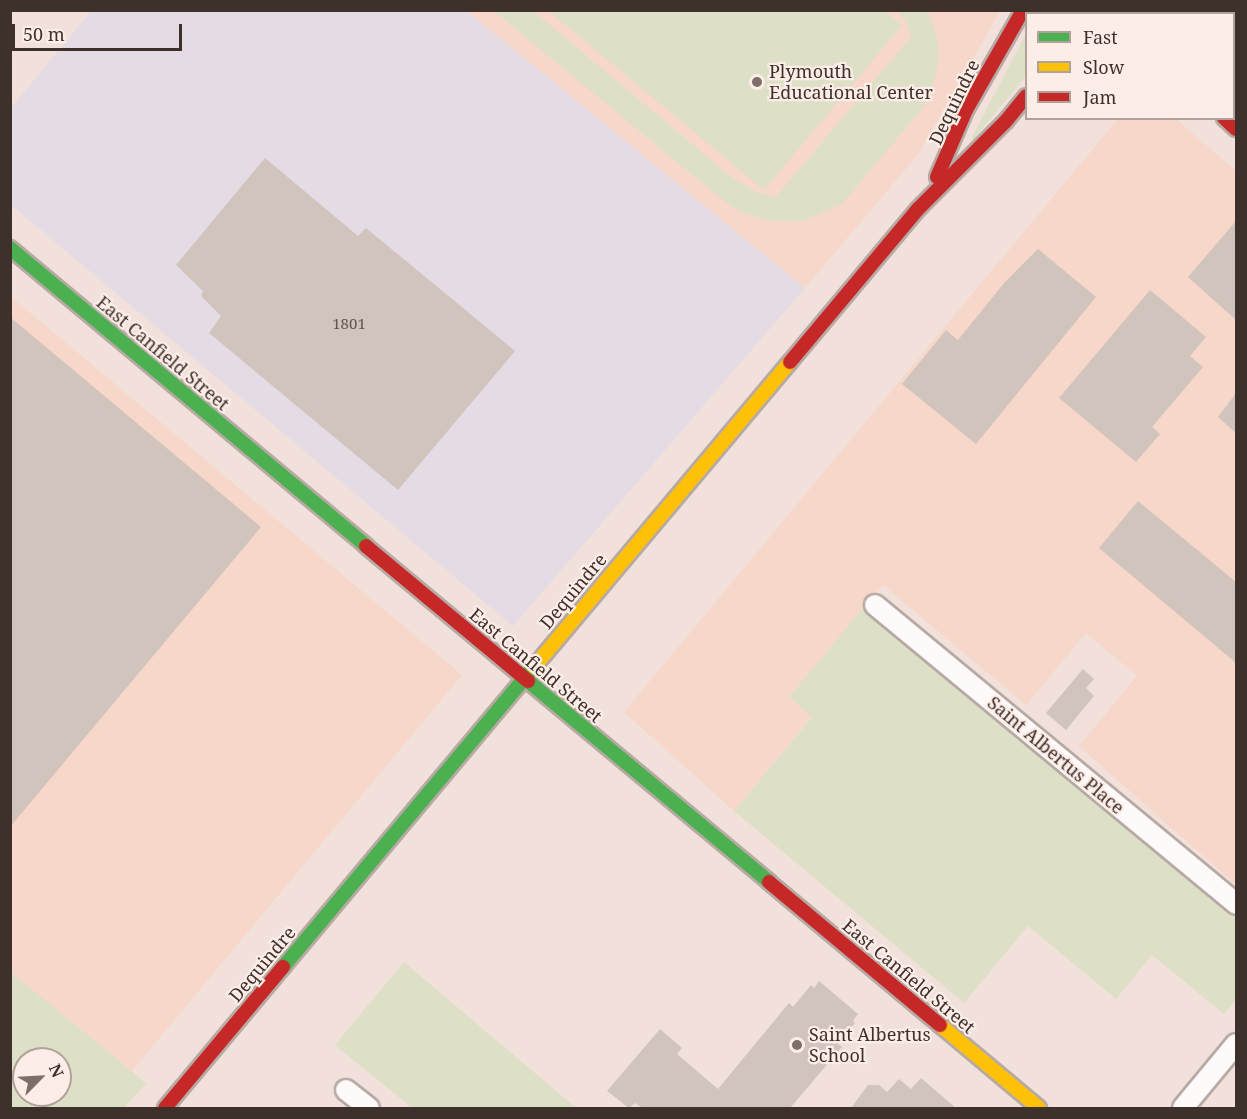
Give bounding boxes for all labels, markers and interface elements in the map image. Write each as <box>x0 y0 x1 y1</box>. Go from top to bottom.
scale bar <box>15 12 184 50</box>
legend <box>1025 12 1235 120</box>
text: 50 m <box>23 22 65 46</box>
text: Fast <box>1083 25 1118 49</box>
text: Slow <box>1083 55 1124 79</box>
street label: Dequindre <box>924 56 984 148</box>
place label: Plymouth Educational Center <box>769 61 933 104</box>
marker: Plymouth Educational Center <box>750 75 764 89</box>
text: Jam <box>1083 85 1117 109</box>
street label: East Canfield Street <box>92 291 234 415</box>
house number: 1801 <box>332 315 366 333</box>
street label: Dequindre <box>535 549 611 633</box>
street label: East Canfield Street <box>465 603 607 727</box>
street label: Saint Albertus Place <box>983 692 1129 818</box>
street label: East Canfield Street <box>838 914 980 1038</box>
street label: Dequindre <box>224 922 300 1006</box>
place label: Saint Albertus School <box>809 1024 931 1066</box>
marker: Saint Albertus School <box>790 1038 804 1052</box>
north arrow <box>12 1047 72 1107</box>
text: N <box>44 1060 69 1081</box>

